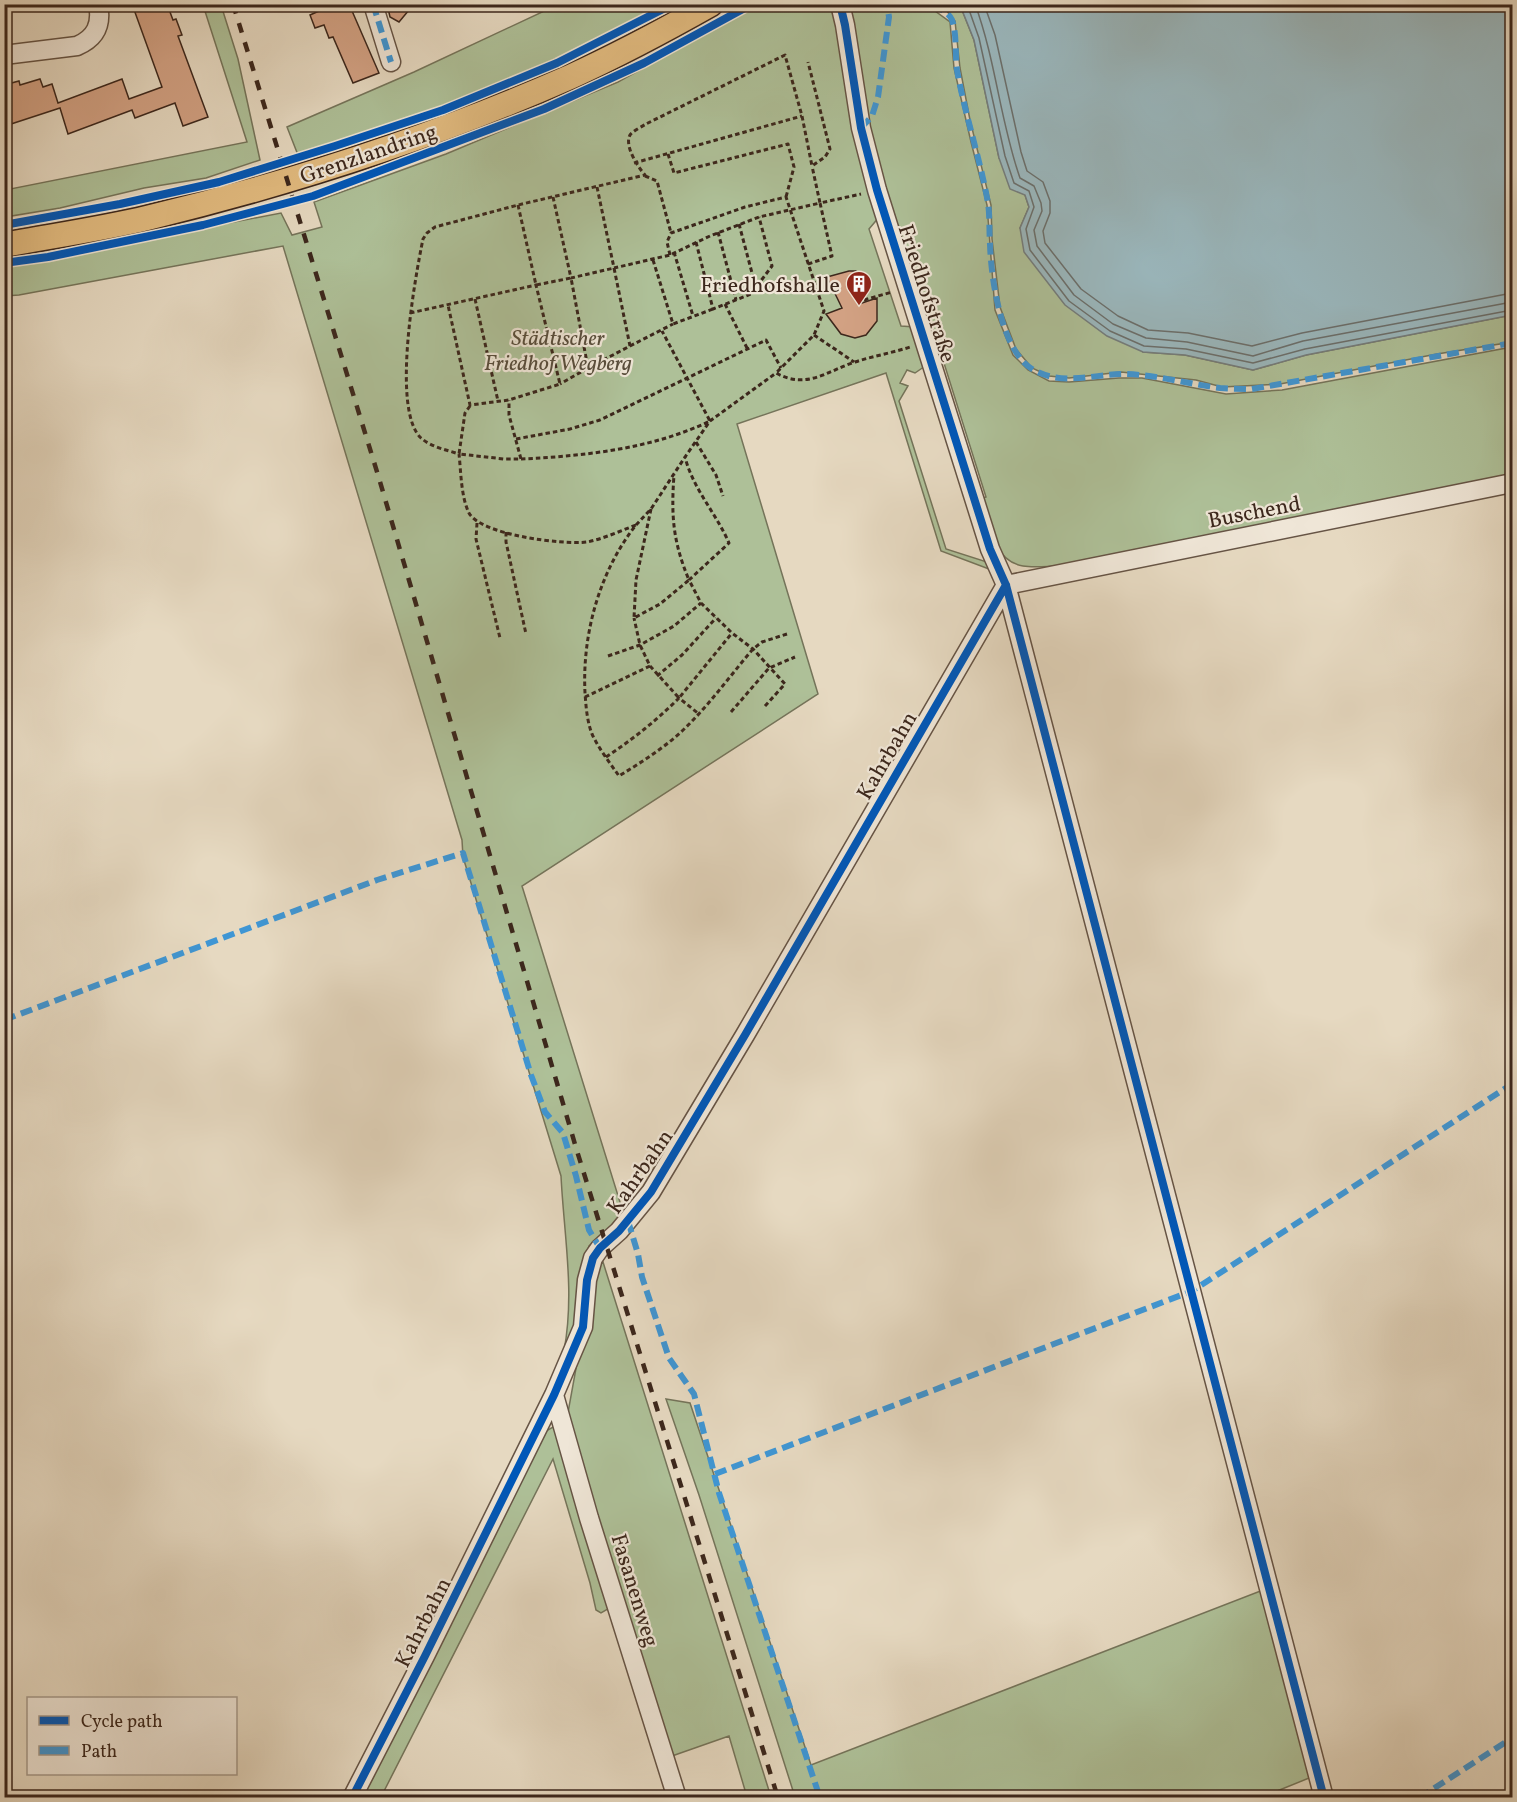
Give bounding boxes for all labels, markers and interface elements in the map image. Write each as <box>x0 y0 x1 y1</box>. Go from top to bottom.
street label: Grenzlandring <box>296 117 442 193</box>
street label: Friedhofstraße <box>889 221 963 367</box>
building icon: Friedhofshalle <box>844 269 874 307</box>
place label: Friedhofshalle <box>700 271 840 302</box>
park label: Städtischer Friedhof Wegberg <box>484 324 632 380</box>
street label: Buschend <box>1205 489 1304 538</box>
street label: Kahrbahn <box>850 706 926 806</box>
street label: Kahrbahn <box>600 1124 682 1221</box>
street label: Fasanenweg <box>602 1530 666 1651</box>
street label: Kahrbahn <box>388 1573 460 1674</box>
legend <box>27 1697 237 1775</box>
text: Cycle path <box>81 1710 163 1735</box>
text: Path <box>81 1740 117 1765</box>

